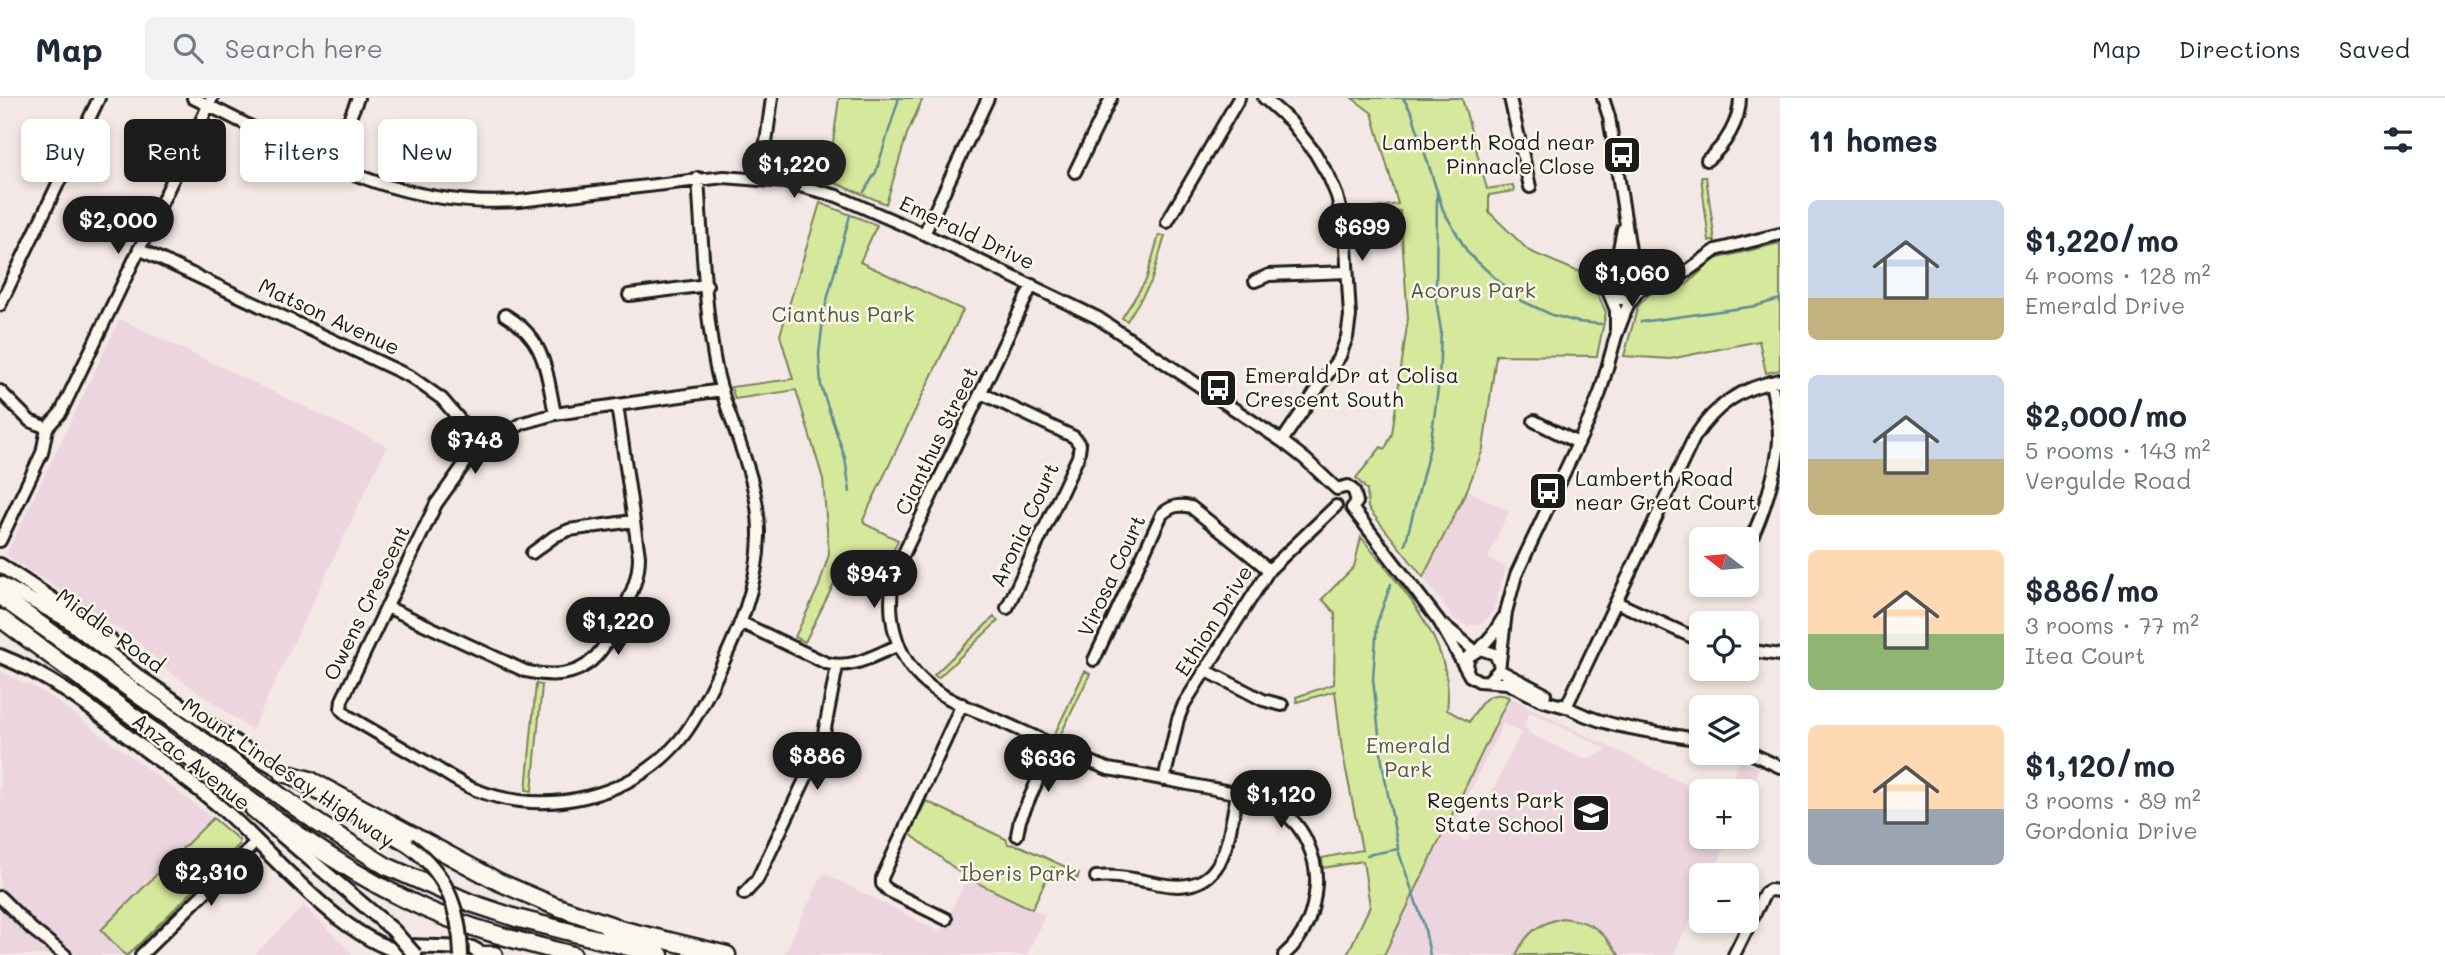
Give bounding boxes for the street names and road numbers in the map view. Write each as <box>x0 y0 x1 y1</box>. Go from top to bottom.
street label: Emerald Drive <box>896 189 1040 275</box>
street label: Matson Avenue <box>255 271 405 360</box>
street label: Cianthus Street <box>888 361 983 519</box>
street label: Aronia Court <box>983 458 1064 591</box>
street label: Virosa Court <box>1071 510 1151 641</box>
street label: Owens Crescent <box>316 520 415 684</box>
street label: Ethion Drive <box>1168 560 1258 681</box>
street label: Middle Road <box>52 582 170 678</box>
street label: Mount Lindesay Highway <box>177 691 400 853</box>
street label: Anzac Avenue <box>127 706 256 815</box>

